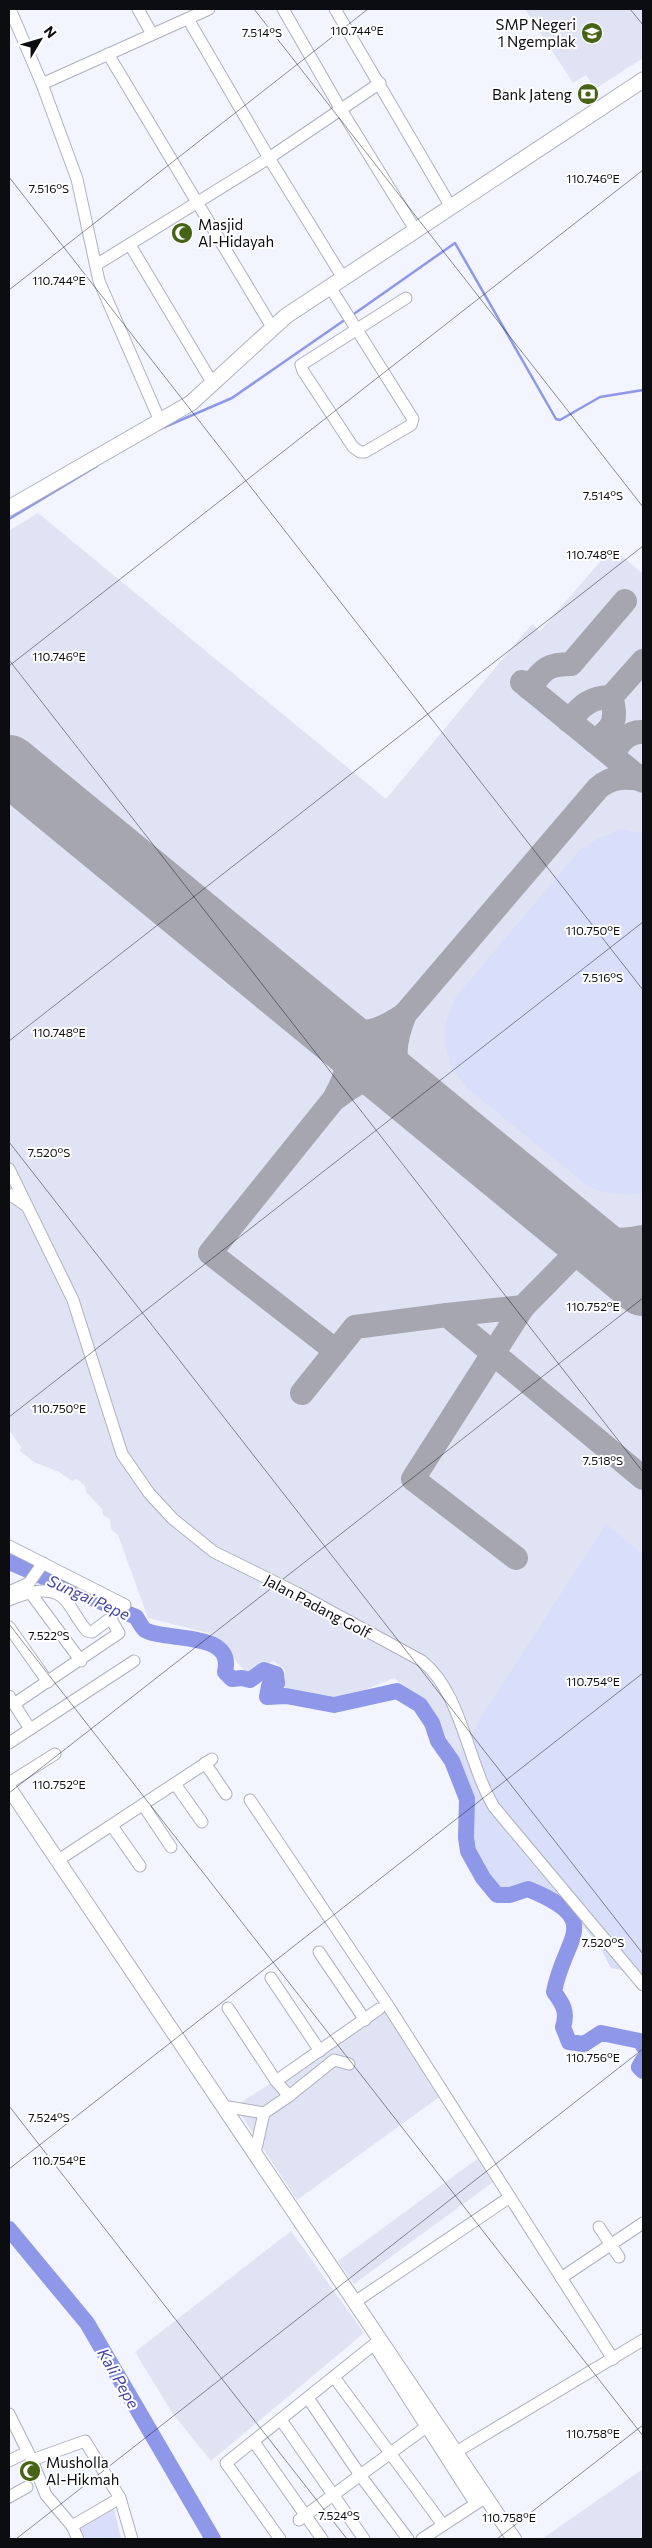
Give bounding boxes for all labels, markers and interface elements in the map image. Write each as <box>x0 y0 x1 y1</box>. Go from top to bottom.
north arrow <box>15 15 65 65</box>
place label: SMP Negeri 1 Ngemplak <box>496 15 576 50</box>
school or university icon: SMP Negeri 1 Ngemplak <box>580 21 604 45</box>
text: N <box>41 22 61 41</box>
text: 110.744°E <box>330 23 384 37</box>
text: 7.514°S <box>242 25 282 39</box>
bank icon: Bank Jateng <box>576 82 600 106</box>
place label: Bank Jateng <box>492 85 572 103</box>
text: 110.746°E <box>566 171 620 185</box>
text: 7.516°S <box>29 181 69 195</box>
place label: Masjid Al-Hidayah <box>198 215 274 250</box>
mosque icon: Masjid Al-Hidayah <box>170 221 194 245</box>
text: 110.744°E <box>32 273 86 287</box>
text: 7.514°S <box>583 488 623 502</box>
text: 110.748°E <box>566 547 620 561</box>
text: 110.746°E <box>32 649 86 663</box>
text: 110.750°E <box>566 923 620 937</box>
text: 7.516°S <box>583 970 623 984</box>
text: 110.748°E <box>32 1025 86 1039</box>
text: 7.520°S <box>28 1145 70 1159</box>
text: 110.752°E <box>566 1299 620 1313</box>
text: 110.750°E <box>32 1401 86 1415</box>
text: 7.518°S <box>583 1453 623 1467</box>
water label: Sungai Pepe <box>45 1570 133 1624</box>
street label: Jalan Padang Golf <box>262 1570 375 1642</box>
text: 7.522°S <box>28 1628 70 1642</box>
text: 110.754°E <box>566 1674 620 1688</box>
text: 110.752°E <box>32 1777 86 1791</box>
text: 7.520°S <box>582 1935 624 1949</box>
text: 110.756°E <box>566 2050 620 2064</box>
text: 7.524°S <box>28 2110 70 2124</box>
text: 110.754°E <box>32 2153 86 2167</box>
water label: Kali Pepe <box>94 2344 144 2412</box>
text: 110.758°E <box>566 2426 620 2440</box>
place label: Musholla Al-Hikmah <box>46 2453 119 2488</box>
mosque icon: Musholla Al-Hikmah <box>18 2459 42 2483</box>
text: 7.524°S <box>318 2508 360 2522</box>
text: 110.758°E <box>482 2510 536 2524</box>

